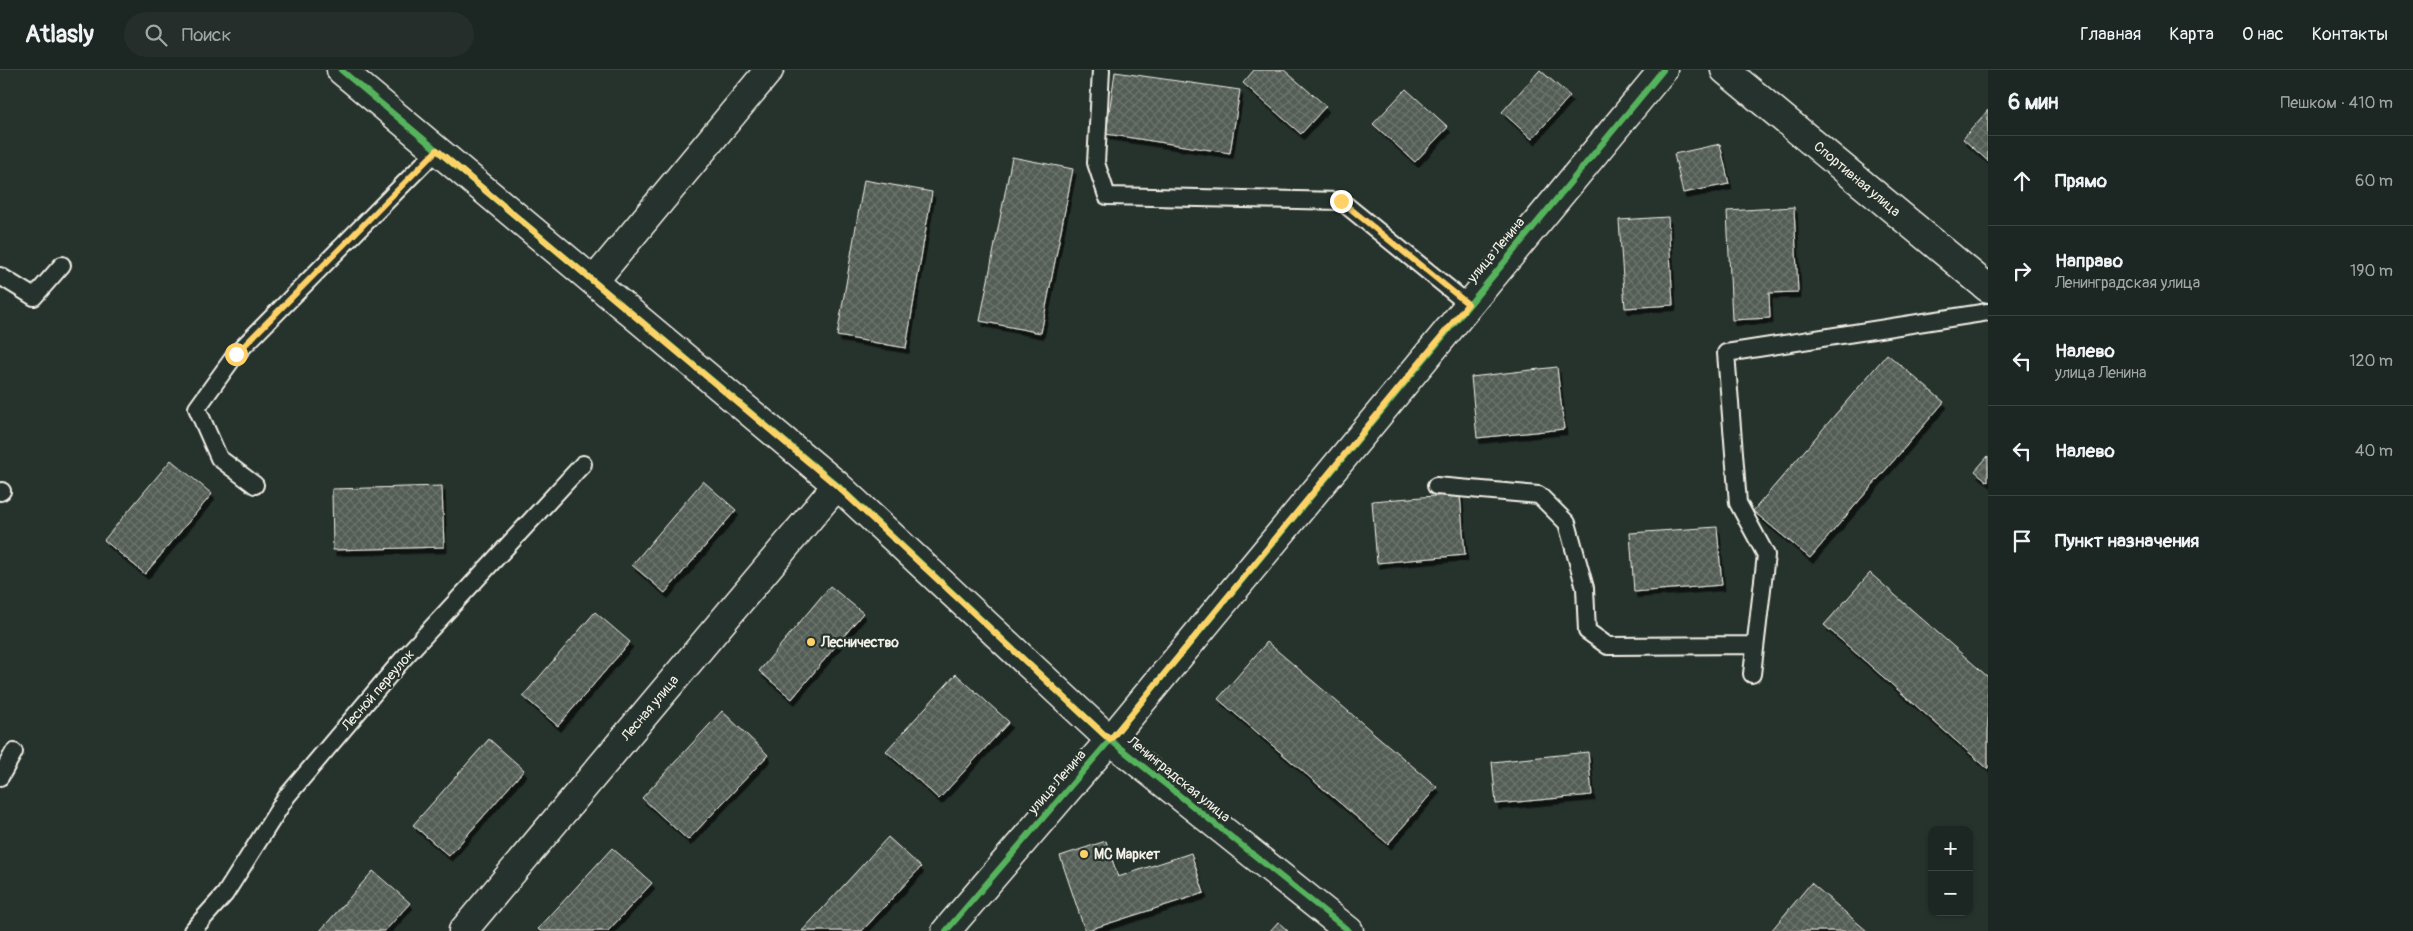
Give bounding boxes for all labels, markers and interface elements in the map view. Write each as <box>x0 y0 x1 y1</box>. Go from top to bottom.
search box <box>124 12 474 57</box>
text: Atlasly <box>25 20 94 49</box>
icon: search <box>142 21 170 49</box>
text: Поиск <box>182 23 231 47</box>
text: Главная <box>2080 23 2141 46</box>
text: Карта <box>2169 23 2214 46</box>
text: О нас <box>2242 23 2284 46</box>
text: Контакты <box>2312 23 2388 46</box>
text: 6 мин <box>2008 89 2058 116</box>
text: Пешком · 410 m <box>2281 93 2393 113</box>
street label: Спортивная улица <box>1810 138 1904 220</box>
icon: ahead <box>2008 167 2036 195</box>
text: Прямо <box>2055 169 2107 193</box>
text: 60 m <box>2355 171 2393 191</box>
route end <box>1330 190 1353 213</box>
street label: улица Ленина <box>1463 214 1528 287</box>
text: Направо <box>2055 249 2123 273</box>
icon: right <box>2008 257 2036 285</box>
text: 190 m <box>2350 261 2393 281</box>
text: Ленинградская улица <box>2055 273 2200 293</box>
text: Налево <box>2055 339 2115 363</box>
route start <box>225 343 248 366</box>
icon: left <box>2008 347 2036 375</box>
text: 120 m <box>2349 351 2393 371</box>
text: улица Ленина <box>2055 363 2146 383</box>
icon: left <box>2008 437 2036 465</box>
text: Налево <box>2055 439 2115 463</box>
text: 40 m <box>2355 441 2393 461</box>
icon: arrive <box>2008 527 2036 555</box>
text: Пункт назначения <box>2055 529 2199 553</box>
place label: Лесничество <box>820 634 899 651</box>
marker: Лесничество <box>805 636 817 648</box>
street label: Лесной переулок <box>337 646 418 735</box>
street label: Лесная улица <box>617 672 682 745</box>
street label: Ленинградская улица <box>1123 732 1234 826</box>
street label: улица Ленина <box>1024 746 1090 818</box>
map controls <box>1928 826 1973 916</box>
button: + <box>1928 826 1973 871</box>
place label: МС Маркет <box>1094 846 1161 863</box>
marker: МС Маркет <box>1078 848 1090 860</box>
button: − <box>1928 871 1973 916</box>

